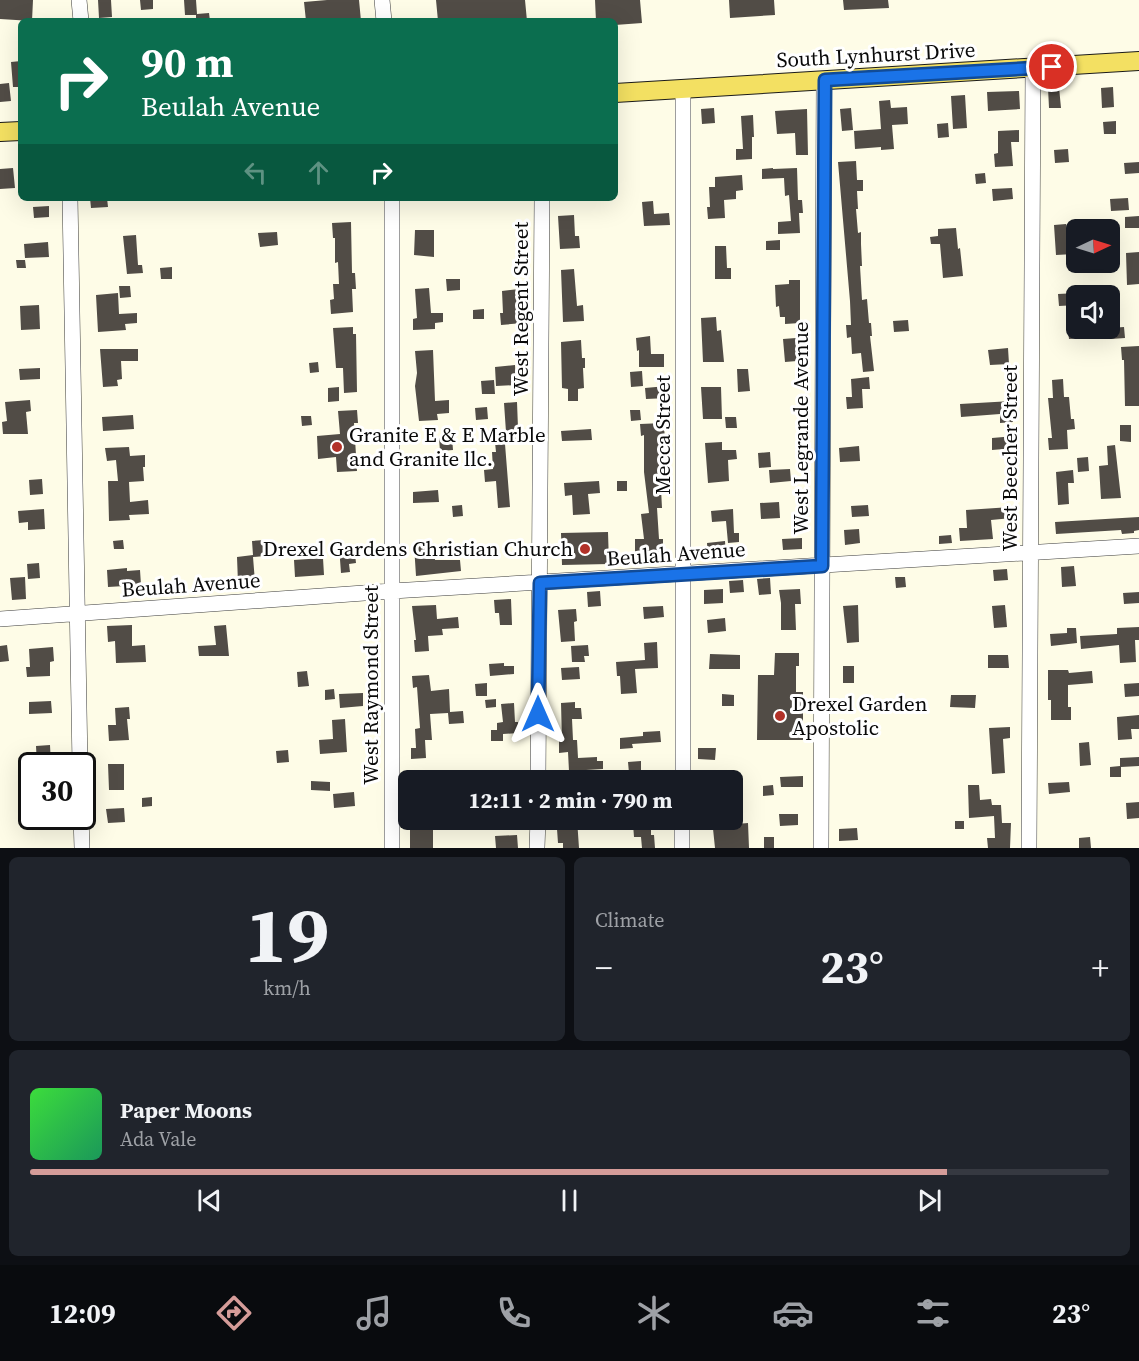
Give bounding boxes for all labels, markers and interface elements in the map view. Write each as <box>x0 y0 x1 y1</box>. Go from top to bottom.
text: 90 m <box>141 33 234 91</box>
street label: South Lynhurst Drive <box>776 35 976 74</box>
pin <box>1026 41 1077 92</box>
icon: right <box>42 42 120 120</box>
icon: arrive <box>1035 50 1068 83</box>
text: Beulah Avenue <box>141 88 320 125</box>
icon: left <box>239 156 272 189</box>
icon: ahead <box>302 156 335 189</box>
icon: right <box>365 156 398 189</box>
north arrow <box>1066 219 1120 273</box>
map controls <box>1066 219 1120 339</box>
street label: West Regent Street <box>506 222 535 396</box>
button: sound <box>1066 285 1120 339</box>
street label: West Legrande Avenue <box>786 322 815 534</box>
street label: West Beecher Street <box>995 365 1024 551</box>
street label: Mecca Street <box>648 375 677 495</box>
place label: Granite E & E Marble and Granite llc. <box>349 420 546 473</box>
marker: Granite E & E Marble and Granite llc. <box>330 440 344 454</box>
place label: Drexel Gardens Christian Church <box>263 534 573 563</box>
street label: Beulah Avenue <box>605 534 746 573</box>
marker: Drexel Gardens Christian Church <box>578 542 592 556</box>
street label: Beulah Avenue <box>120 565 261 604</box>
street label: West Raymond Street <box>356 585 385 785</box>
position arrow <box>506 682 570 746</box>
place label: Drexel Garden Apostolic <box>792 689 928 742</box>
marker: Drexel Garden Apostolic <box>773 709 787 723</box>
speed limit sign: 30 <box>18 752 96 830</box>
text: 12:11 · 2 min · 790 m <box>469 785 672 815</box>
text: 19 <box>245 881 329 988</box>
text: Climate <box>595 906 664 934</box>
text: 23° <box>820 936 884 998</box>
text: − <box>595 945 613 990</box>
text: + <box>1091 945 1109 990</box>
text: km/h <box>263 974 311 1002</box>
text: Paper Moons <box>120 1095 252 1125</box>
text: Ada Vale <box>120 1125 196 1153</box>
icon: previous <box>193 1184 226 1217</box>
icon: pause <box>553 1184 586 1217</box>
icon: next <box>913 1184 946 1217</box>
icon: directions <box>213 1292 255 1334</box>
icon: music <box>353 1292 395 1334</box>
icon: phone <box>493 1292 535 1334</box>
icon: climate <box>633 1292 675 1334</box>
icon: car <box>772 1292 814 1334</box>
icon: filters <box>912 1292 954 1334</box>
text: 12:09 <box>49 1295 116 1332</box>
text: 23° <box>1052 1295 1090 1332</box>

